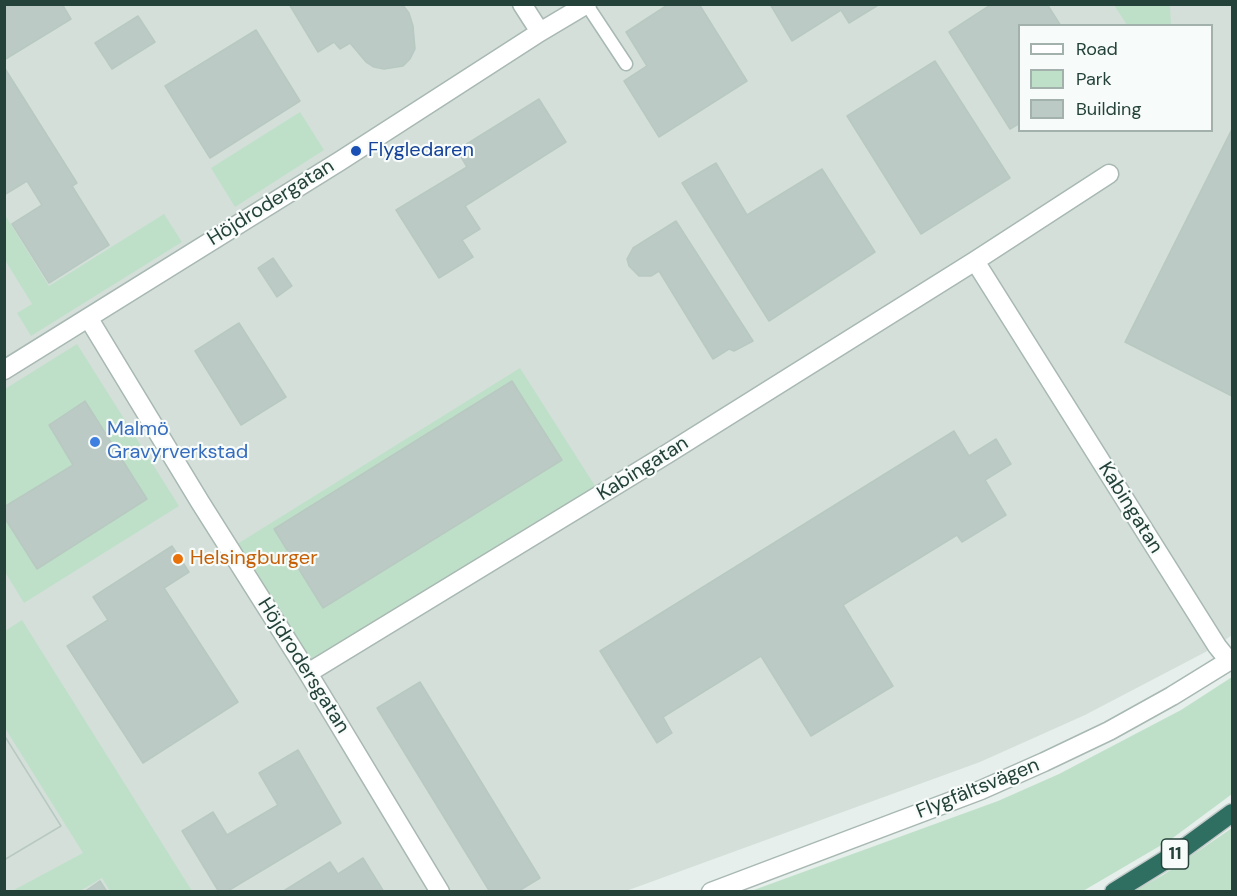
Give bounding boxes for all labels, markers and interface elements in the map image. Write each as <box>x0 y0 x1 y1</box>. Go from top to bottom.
legend <box>1018 24 1213 132</box>
text: Road <box>1076 37 1118 61</box>
text: Park <box>1076 67 1112 91</box>
text: Building <box>1076 97 1141 121</box>
place label: Flygledaren <box>368 139 474 163</box>
marker: Flygledaren <box>349 144 363 158</box>
street label: Höjdrodergatan <box>203 154 339 252</box>
place label: Malmö Gravyrverkstad <box>107 418 248 465</box>
street label: Kabingatan <box>593 432 693 506</box>
marker: Malmö Gravyrverkstad <box>88 435 102 449</box>
street label: Kabingatan <box>1093 458 1167 558</box>
place label: Helsingburger <box>190 547 318 571</box>
marker: Helsingburger <box>171 552 185 566</box>
street label: Höjdrodersgatan <box>252 594 354 738</box>
street label: Flygfältsvägen <box>913 753 1043 825</box>
road number: 11 <box>1162 839 1188 869</box>

